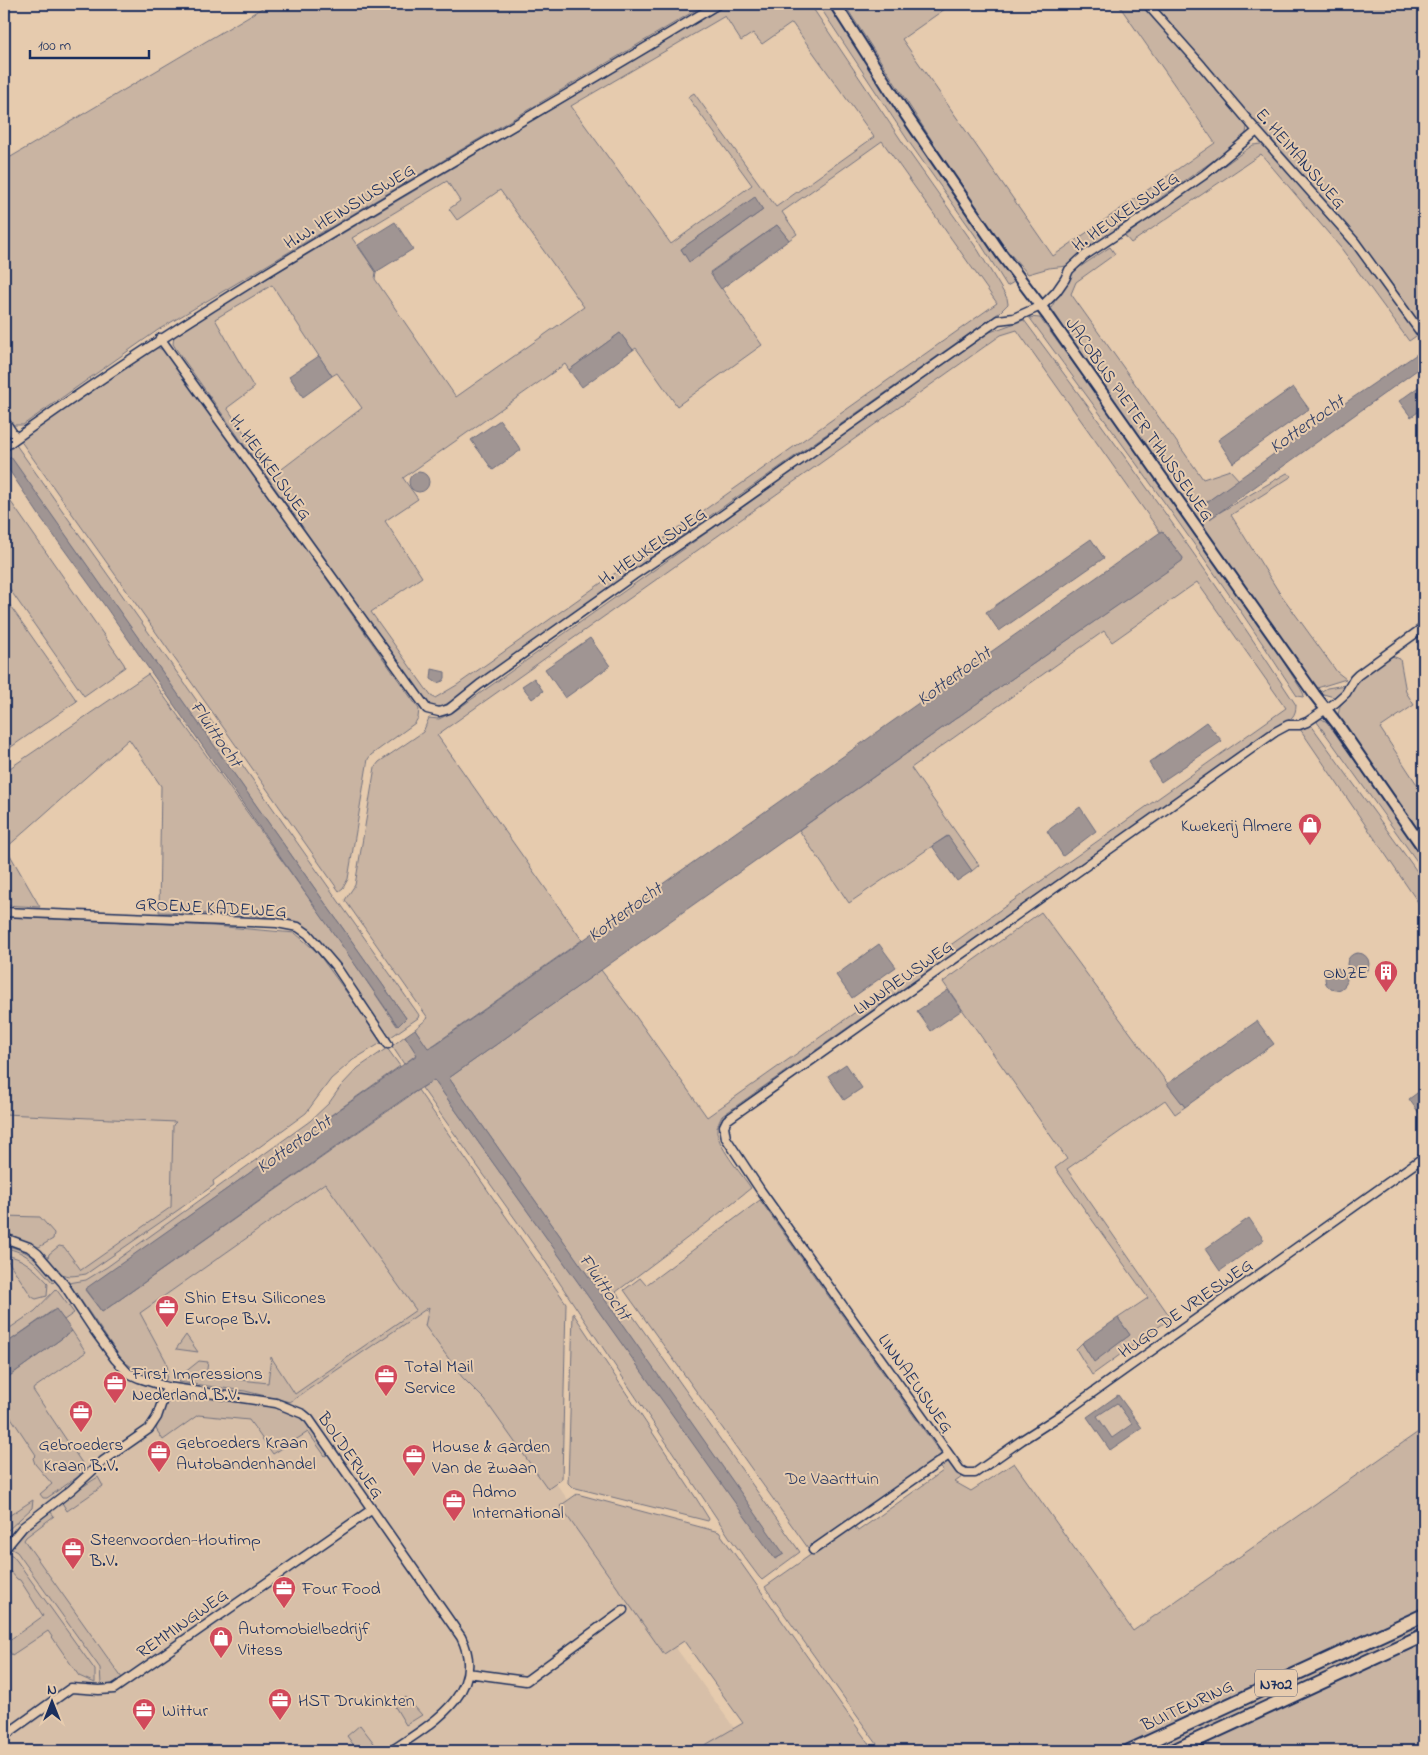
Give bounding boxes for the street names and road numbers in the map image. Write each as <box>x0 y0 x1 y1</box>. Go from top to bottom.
street label: E. HEIMANSWEG <box>1248 103 1351 216</box>
street label: H.W. HEINSIUSWEG <box>280 158 421 257</box>
street label: H. HEUKELSWEG <box>1067 166 1185 259</box>
street label: JACOBUS PIETER THIJSSEWEG <box>1058 313 1219 527</box>
street label: H. HEUKELSWEG <box>222 410 317 527</box>
street label: H. HEUKELSWEG <box>594 502 712 593</box>
street label: GROENE KADEWEG <box>134 892 287 926</box>
street label: LINNAEUSWEG <box>849 935 959 1023</box>
street label: HUGO DE VRIESWEG <box>1114 1253 1259 1366</box>
street label: LINNAEUSWEG <box>870 1329 958 1439</box>
street label: BOLDERWEG <box>309 1407 389 1505</box>
street label: REMMINGWEG <box>132 1583 234 1666</box>
road number: N702 <box>1255 1670 1297 1696</box>
street label: BUITENRING <box>1137 1674 1238 1740</box>

